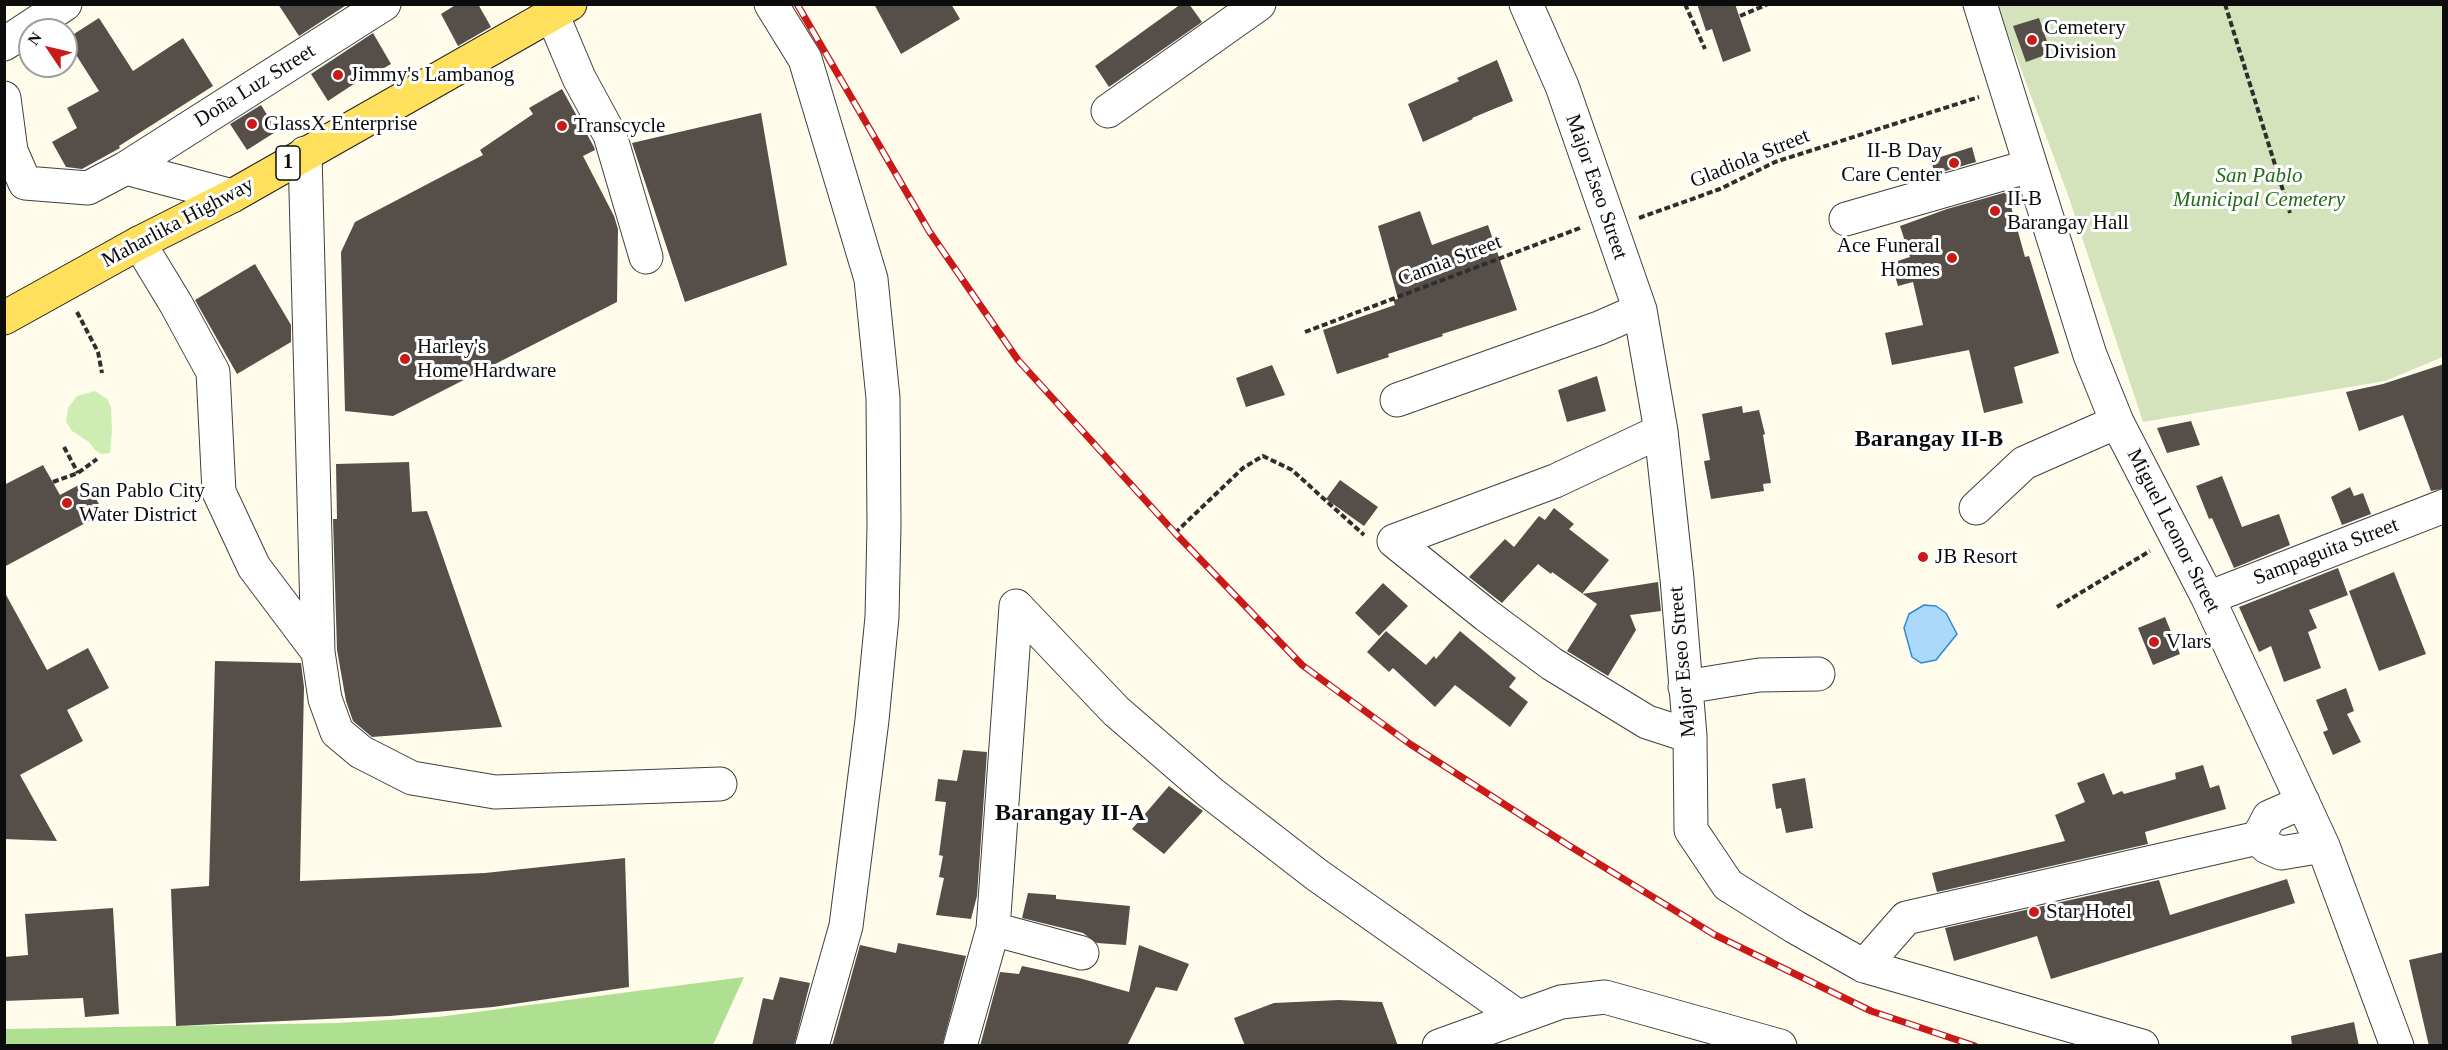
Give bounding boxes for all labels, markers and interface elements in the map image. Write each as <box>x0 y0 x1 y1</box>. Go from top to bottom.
place label: Cemetery Division <box>2044 15 2126 65</box>
north arrow <box>18 18 78 78</box>
text: N <box>24 29 45 48</box>
marker: Cemetery Division <box>2025 33 2039 47</box>
street label: Doña Luz Street <box>190 39 320 133</box>
place label: Jimmy's Lambanog <box>350 62 514 88</box>
marker: Jimmy's Lambanog <box>331 68 345 82</box>
place label: GlassX Enterprise <box>264 111 417 137</box>
street label: Major Eseo Street <box>1559 111 1633 263</box>
place label: Transcycle <box>574 113 665 139</box>
marker: GlassX Enterprise <box>245 117 259 131</box>
marker: Transcycle <box>555 119 569 133</box>
street label: Gladiola Street <box>1687 124 1813 194</box>
place label: II-B Day Care Center <box>1841 138 1942 188</box>
road number: 1 <box>276 146 300 180</box>
marker: II-B Day Care Center <box>1947 156 1961 170</box>
park label: San Pablo Municipal Cemetery <box>2173 163 2345 213</box>
street label: Maharlika Highway <box>98 172 258 274</box>
place label: II-B Barangay Hall <box>2007 186 2129 236</box>
marker: II-B Barangay Hall <box>1988 204 2002 218</box>
street label: Camia Street <box>1395 230 1505 292</box>
place label: Ace Funeral Homes <box>1837 233 1940 283</box>
marker: Ace Funeral Homes <box>1945 251 1959 265</box>
place label: Harley's Home Hardware <box>417 334 556 384</box>
marker: Harley's Home Hardware <box>398 352 412 366</box>
district label: Barangay II-B <box>1855 426 2003 454</box>
street label: Miguel Leonor Street <box>2121 445 2225 617</box>
place label: San Pablo City Water District <box>79 478 205 528</box>
marker: San Pablo City Water District <box>60 496 74 510</box>
street label: Sampaguita Street <box>2250 513 2402 591</box>
place label: JB Resort <box>1935 544 2017 570</box>
marker: JB Resort <box>1916 550 1930 564</box>
street label: Major Eseo Street <box>1664 585 1702 739</box>
place label: Vlars <box>2166 629 2211 655</box>
marker: Vlars <box>2147 635 2161 649</box>
district label: Barangay II-A <box>995 800 1145 828</box>
place label: Star Hotel <box>2046 899 2132 925</box>
marker: Star Hotel <box>2027 905 2041 919</box>

